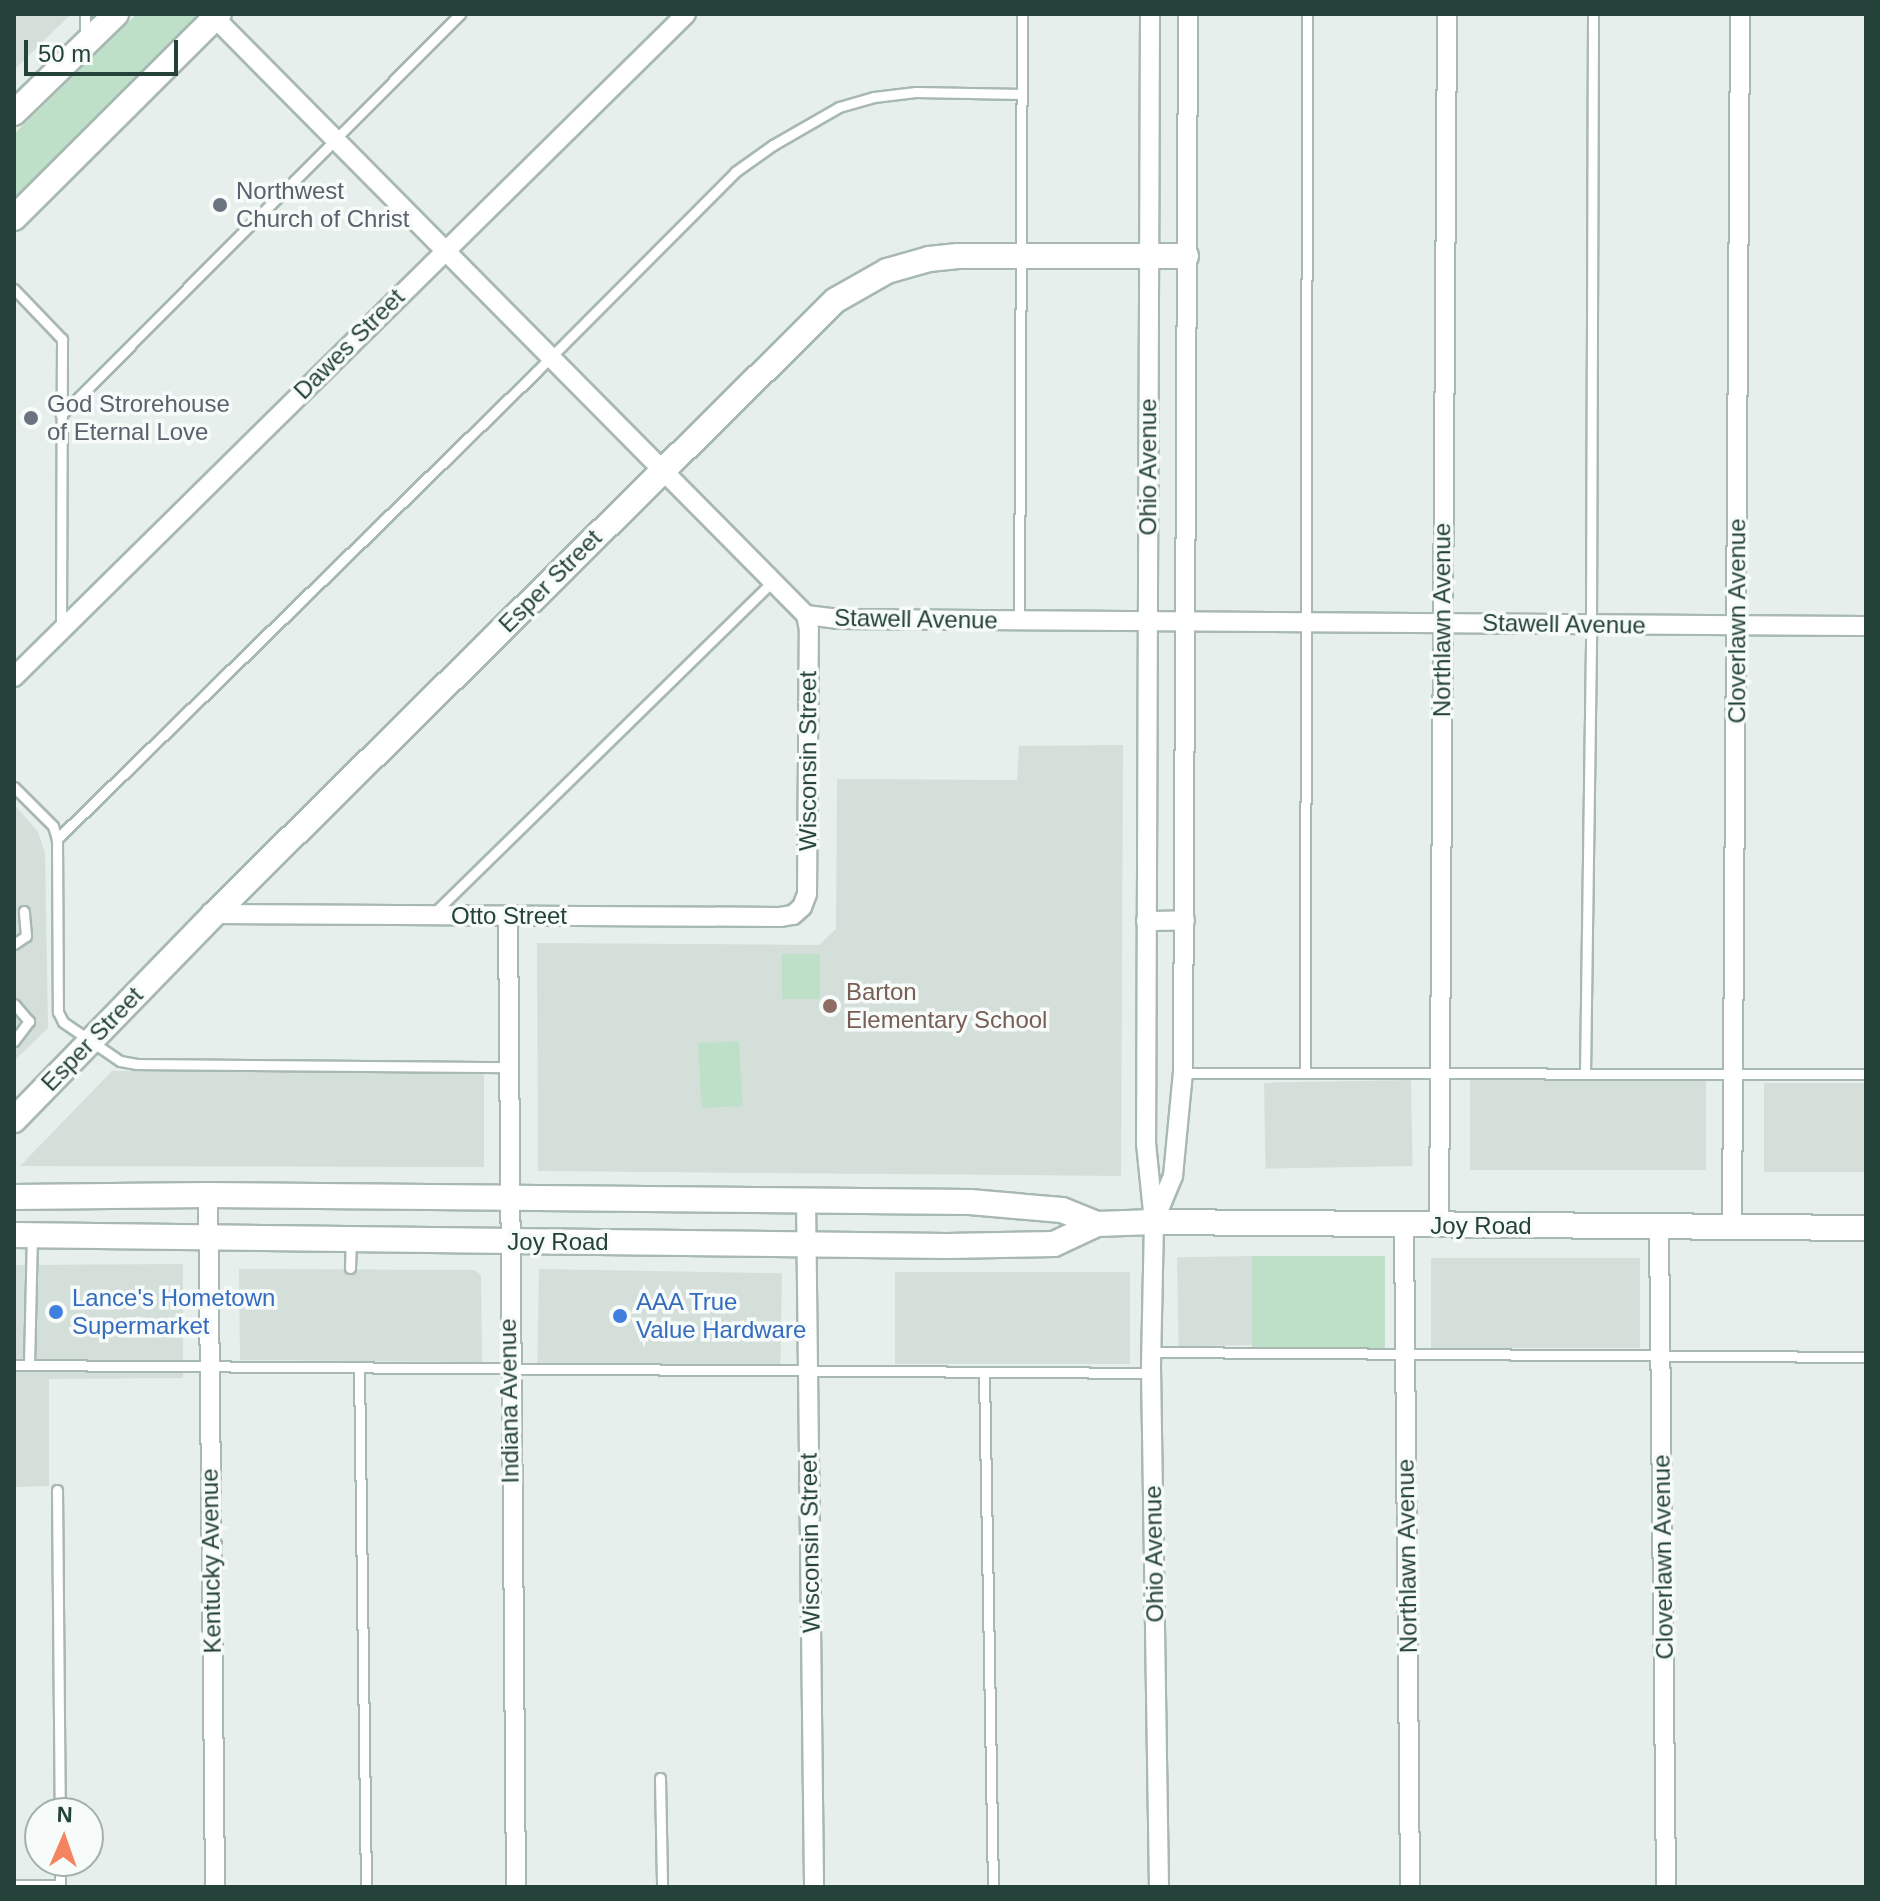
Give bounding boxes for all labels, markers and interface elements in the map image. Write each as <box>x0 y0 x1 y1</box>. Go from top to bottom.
scale bar <box>28 24 182 74</box>
text: 50 m <box>38 40 91 67</box>
place label: Northwest Church of Christ <box>236 177 409 233</box>
marker: Northwest Church of Christ <box>211 196 229 214</box>
street label: Dawes Street <box>288 283 410 405</box>
place label: God Strorehouse of Eternal Love <box>47 390 230 446</box>
street label: Ohio Avenue <box>1134 398 1162 536</box>
marker: God Strorehouse of Eternal Love <box>22 409 40 427</box>
street label: Cloverlawn Avenue <box>1723 518 1751 724</box>
street label: Northlawn Avenue <box>1428 522 1456 718</box>
street label: Esper Street <box>493 524 607 638</box>
street label: Stawell Avenue <box>833 603 999 635</box>
street label: Stawell Avenue <box>1481 608 1647 640</box>
street label: Wisconsin Street <box>794 671 822 851</box>
street label: Otto Street <box>451 902 567 930</box>
place label: Barton Elementary School <box>846 978 1047 1034</box>
street label: Esper Street <box>35 981 149 1097</box>
marker: Barton Elementary School <box>821 997 839 1015</box>
street label: Joy Road <box>1430 1212 1532 1240</box>
street label: Joy Road <box>507 1228 609 1256</box>
place label: Lance's Hometown Supermarket <box>72 1284 275 1340</box>
place label: AAA True Value Hardware <box>636 1288 806 1344</box>
marker: Lance's Hometown Supermarket <box>47 1303 65 1321</box>
marker: AAA True Value Hardware <box>611 1307 629 1325</box>
street label: Indiana Avenue <box>493 1318 525 1484</box>
street label: Wisconsin Street <box>794 1453 826 1633</box>
street label: Cloverlawn Avenue <box>1647 1454 1679 1660</box>
street label: Northlawn Avenue <box>1391 1458 1423 1654</box>
street label: Kentucky Avenue <box>195 1468 227 1654</box>
street label: Ohio Avenue <box>1138 1485 1170 1623</box>
north arrow <box>24 1797 104 1877</box>
text: N <box>56 1802 73 1827</box>

